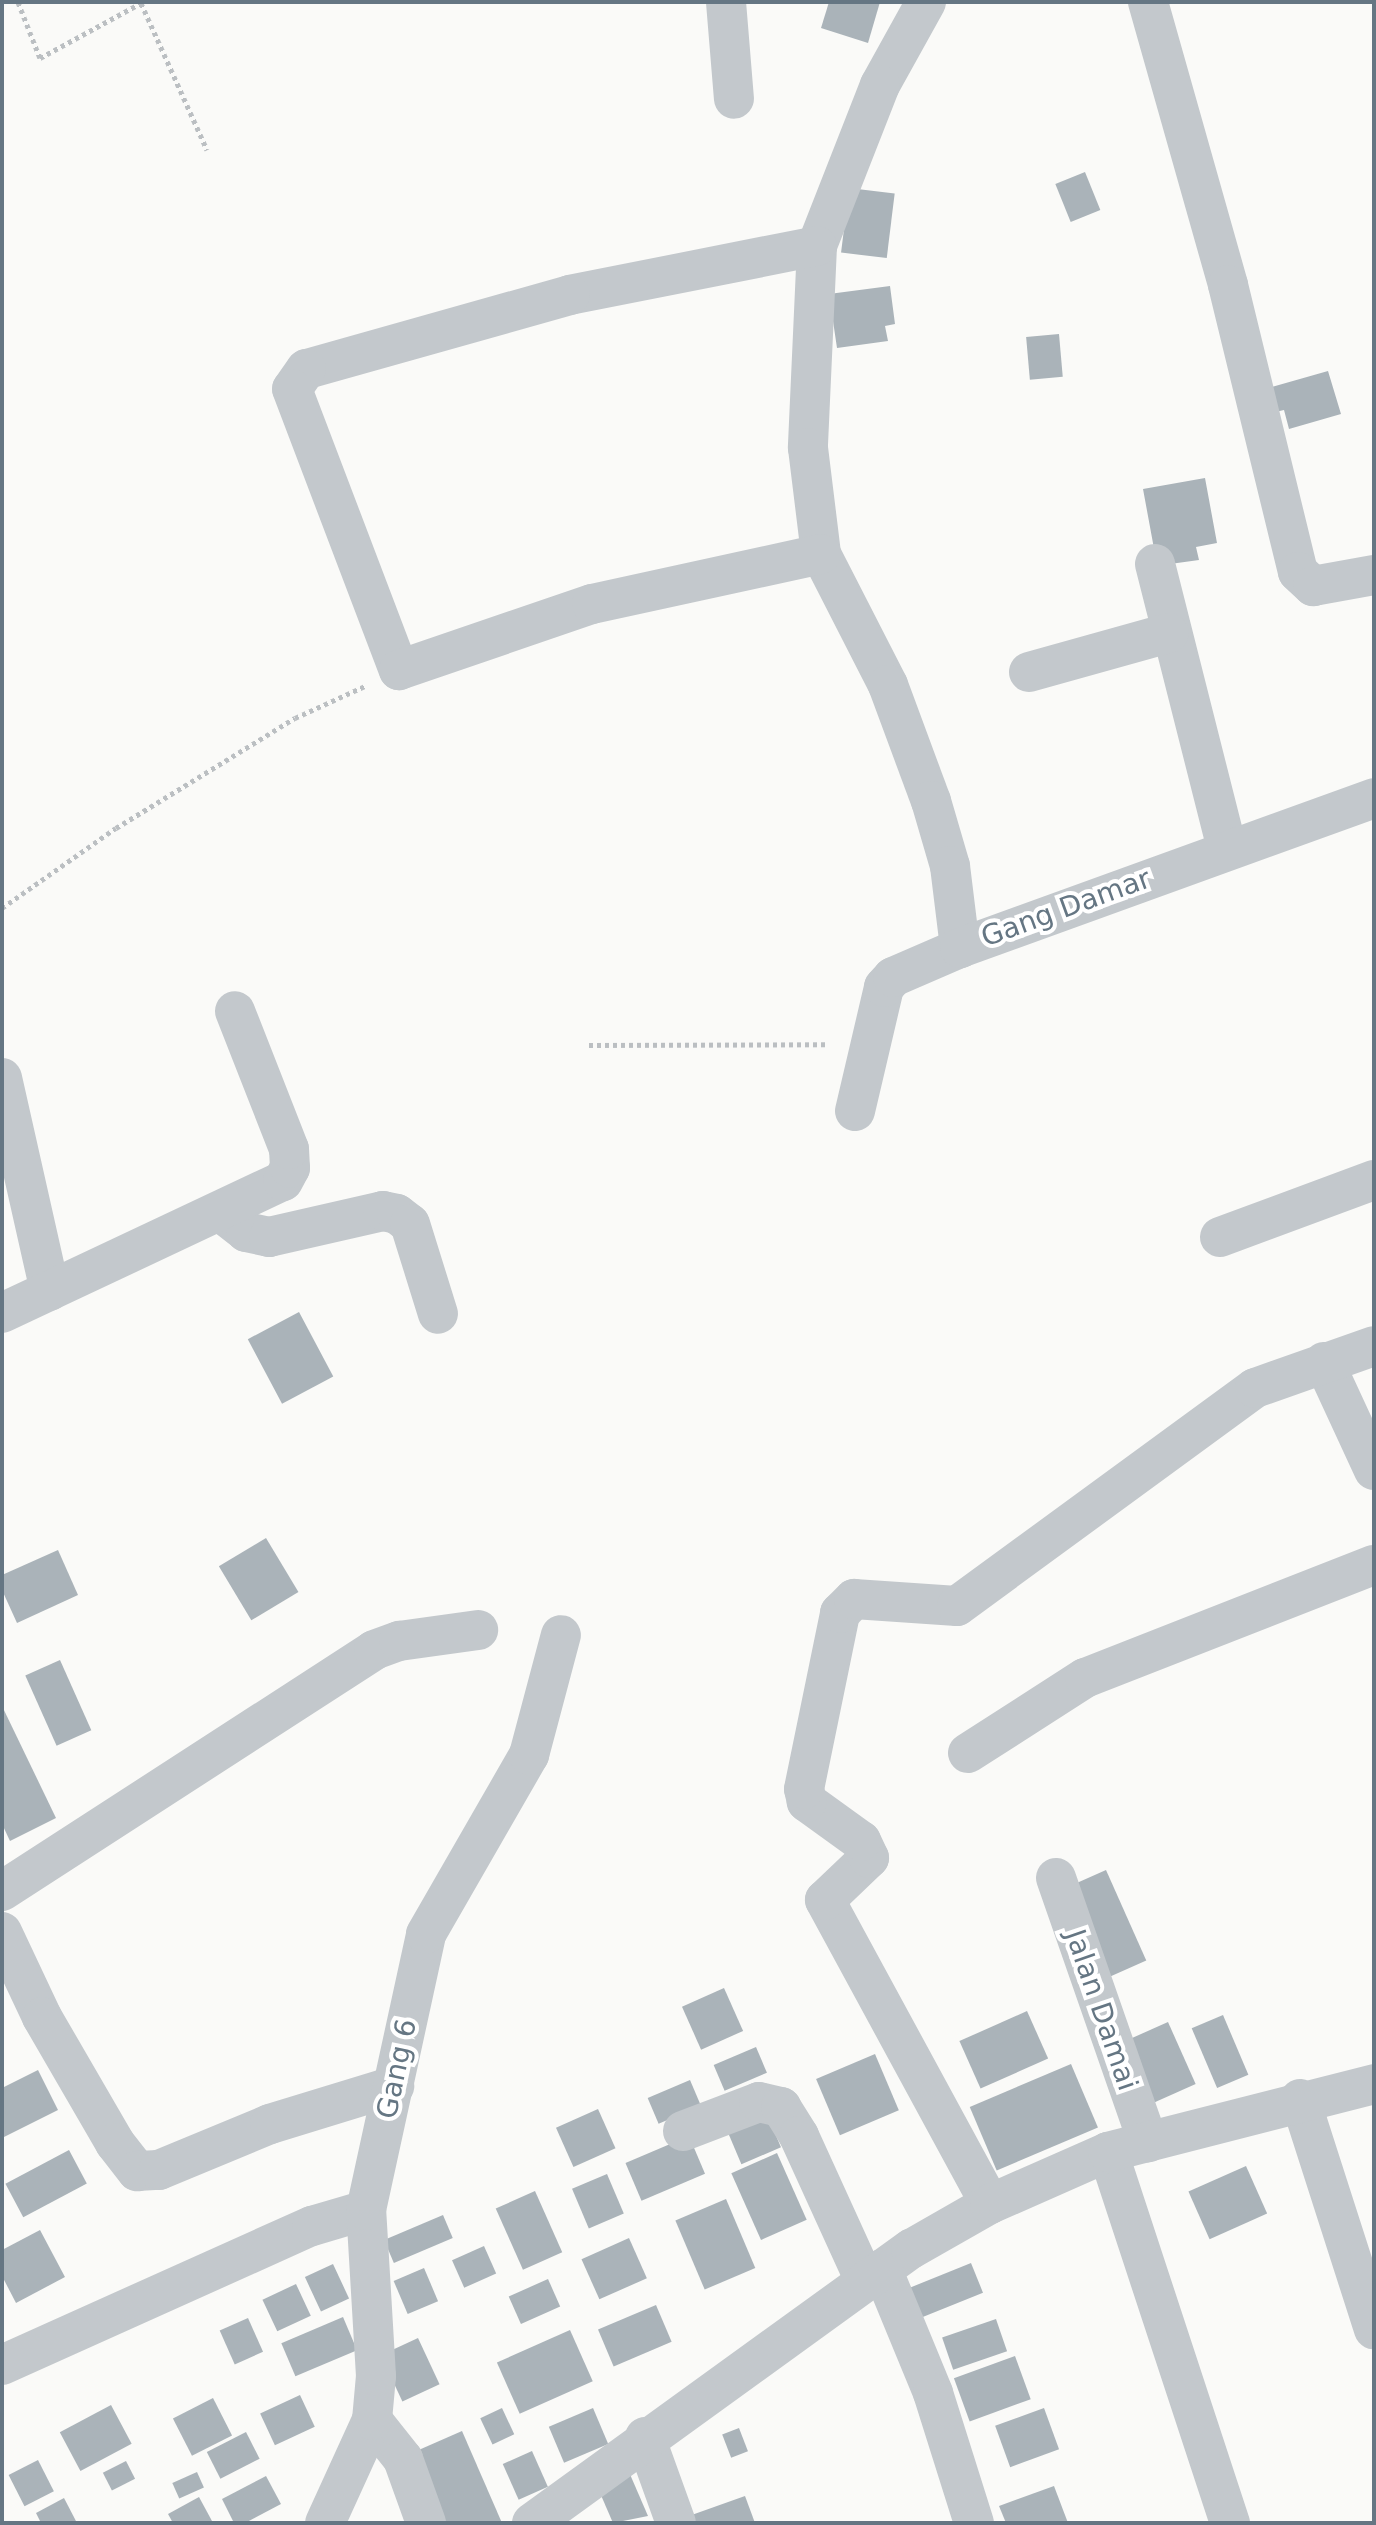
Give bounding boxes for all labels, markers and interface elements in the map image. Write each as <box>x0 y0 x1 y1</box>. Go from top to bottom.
street label: Gang Damar <box>977 862 1155 954</box>
street label: Jalan Damai <box>1058 1925 1144 2095</box>
street label: Gang 6 <box>370 2016 424 2122</box>

